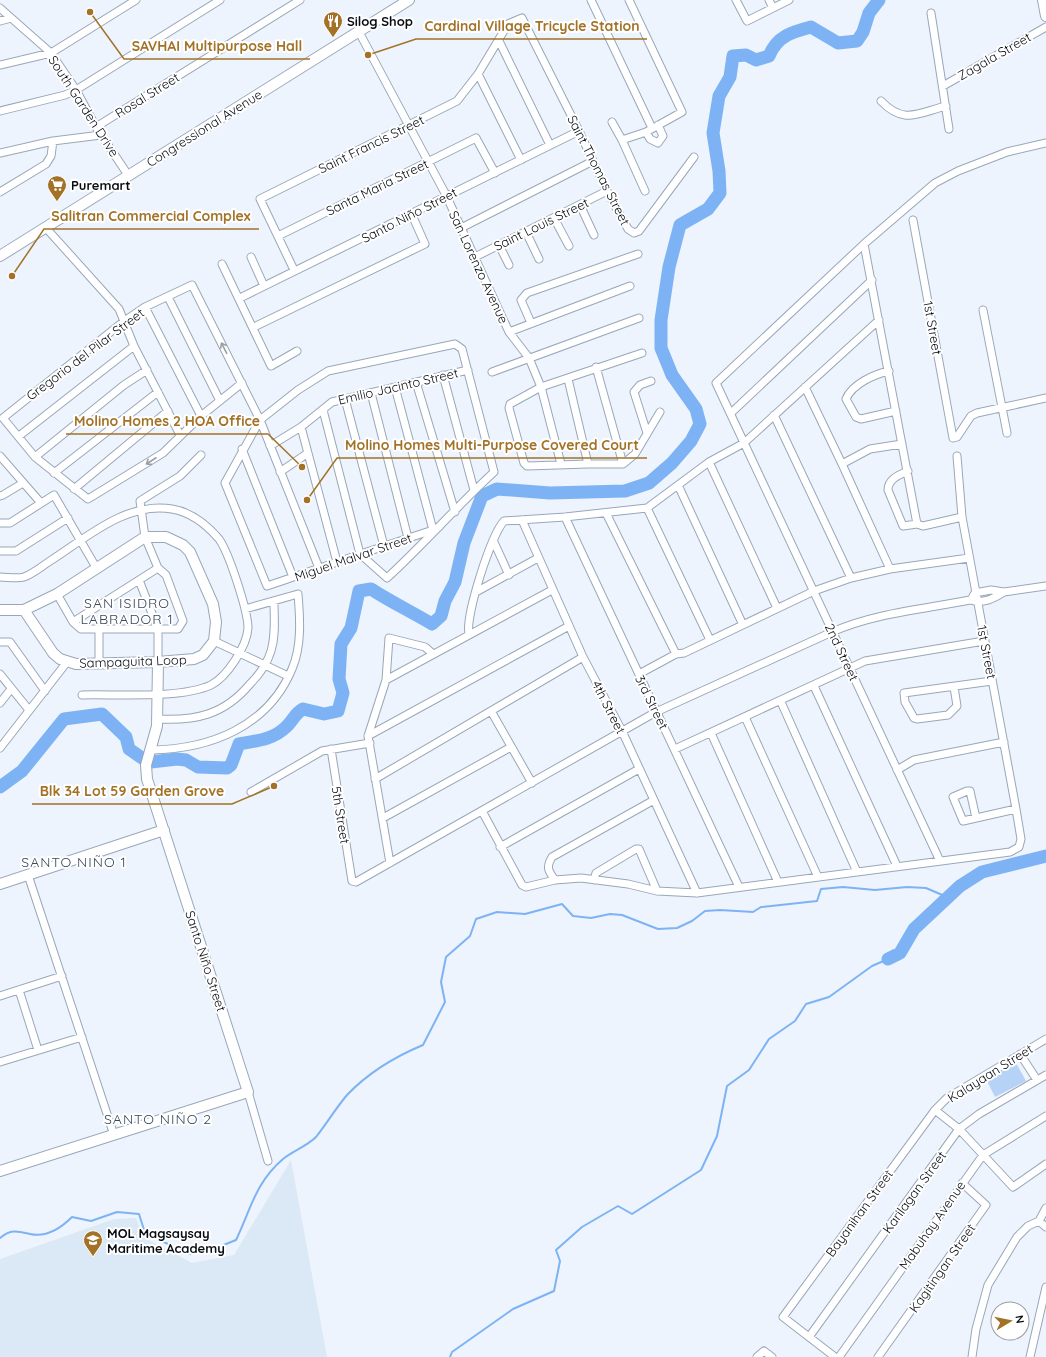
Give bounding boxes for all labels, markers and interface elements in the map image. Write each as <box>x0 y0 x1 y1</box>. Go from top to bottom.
restaurant icon: Silog Shop <box>322 10 344 38</box>
place label: Silog Shop <box>347 13 413 29</box>
callout: Cardinal Village Tricycle Station <box>416 13 647 39</box>
text: Cardinal Village Tricycle Station <box>424 17 640 35</box>
street label: Zagala Street <box>954 29 1034 83</box>
callout: SAVHAI Multipurpose Hall <box>124 33 310 59</box>
text: SAVHAI Multipurpose Hall <box>132 37 302 55</box>
street label: South Garden Drive <box>45 52 123 160</box>
street label: Rosal Street <box>112 69 182 121</box>
street label: Congressional Avenue <box>143 86 265 170</box>
street label: Saint Francis Street <box>316 111 426 177</box>
street label: Saint Thomas Street <box>564 112 634 228</box>
street label: Santa Maria Street <box>323 155 431 219</box>
supermarket icon: Puremart <box>46 174 68 202</box>
place label: Puremart <box>71 177 131 193</box>
street label: Santo Niño Street <box>359 184 459 246</box>
street label: Saint Louis Street <box>491 194 591 254</box>
callout: Salitran Commercial Complex <box>44 203 259 229</box>
text: Salitran Commercial Complex <box>51 207 251 225</box>
street label: San Lorenzo Avenue <box>446 208 512 326</box>
street label: 1st Street <box>920 300 946 356</box>
street label: Gregorio del Pilar Street <box>23 305 147 403</box>
one-way arrow <box>220 342 227 354</box>
street label: Emilio Jacinto Street <box>336 364 460 408</box>
callout: Molino Homes 2 HOA Office <box>66 408 268 434</box>
text: Molino Homes 2 HOA Office <box>74 412 260 430</box>
callout: Molino Homes Multi-Purpose Covered Court <box>337 432 647 458</box>
text: Molino Homes Multi-Purpose Covered Court <box>345 436 639 454</box>
one-way arrow <box>146 457 157 465</box>
street label: Miguel Malvar Street <box>292 529 414 585</box>
district label: SAN ISIDRO LABRADOR 1 <box>80 594 174 628</box>
street label: 2nd Street <box>822 621 862 683</box>
street label: 1st Street <box>974 624 1000 680</box>
street label: Sampaguita Loop <box>79 651 187 671</box>
street label: 3rd Street <box>632 672 672 732</box>
street label: 4th Street <box>589 678 629 736</box>
callout: Blk 34 Lot 59 Garden Grove <box>32 778 232 804</box>
text: Blk 34 Lot 59 Garden Grove <box>40 782 224 800</box>
street label: 5th Street <box>329 785 353 845</box>
district label: SANTO NIÑO 1 <box>21 853 127 871</box>
street label: Santo Niño Street <box>182 909 230 1013</box>
street label: Kalayaan Street <box>944 1040 1036 1106</box>
district label: SANTO NIÑO 2 <box>104 1110 212 1128</box>
street label: Karilagan Street <box>879 1148 949 1236</box>
street label: Bayanihan Street <box>822 1166 896 1260</box>
street label: Mabuhay Avenue <box>895 1178 969 1272</box>
street label: Kagitingan Street <box>905 1220 979 1316</box>
place label: MOL Magsaysay Maritime Academy <box>107 1225 225 1256</box>
school or university icon: MOL Magsaysay Maritime Academy <box>82 1229 104 1257</box>
north arrow <box>990 1301 1030 1341</box>
text: N <box>1012 1314 1027 1324</box>

